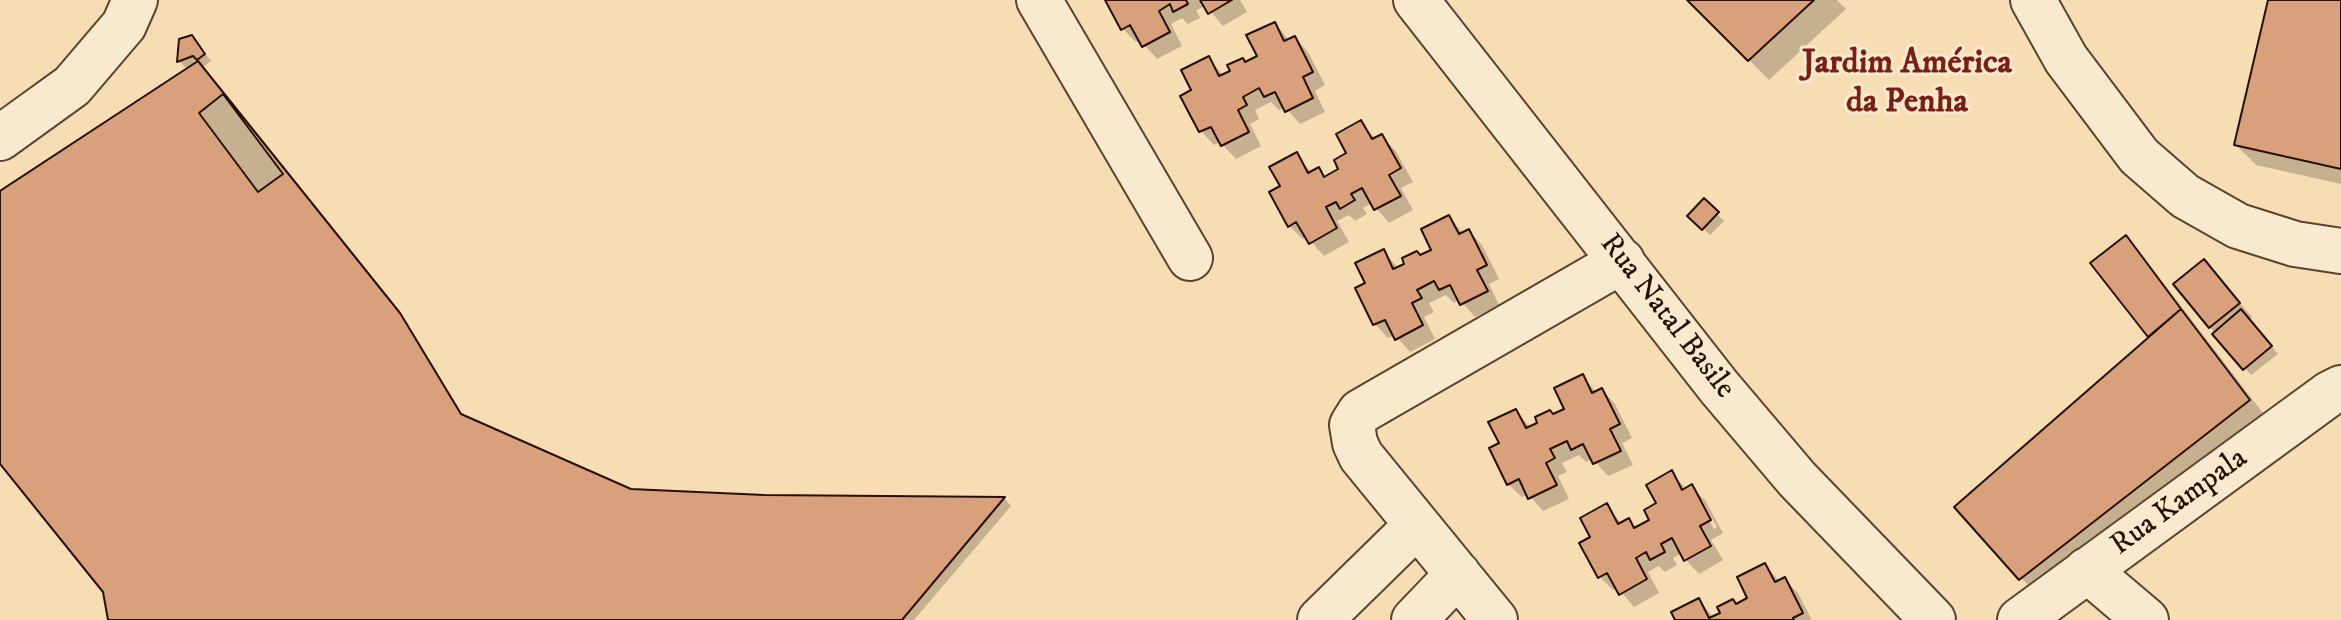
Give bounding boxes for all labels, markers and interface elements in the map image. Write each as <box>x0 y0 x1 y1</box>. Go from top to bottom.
district label: Jardim América da Penha <box>1802 45 2012 124</box>
street label: Rua Natal Basile <box>1591 228 1741 406</box>
street label: Rua Kampala <box>2105 442 2255 564</box>

